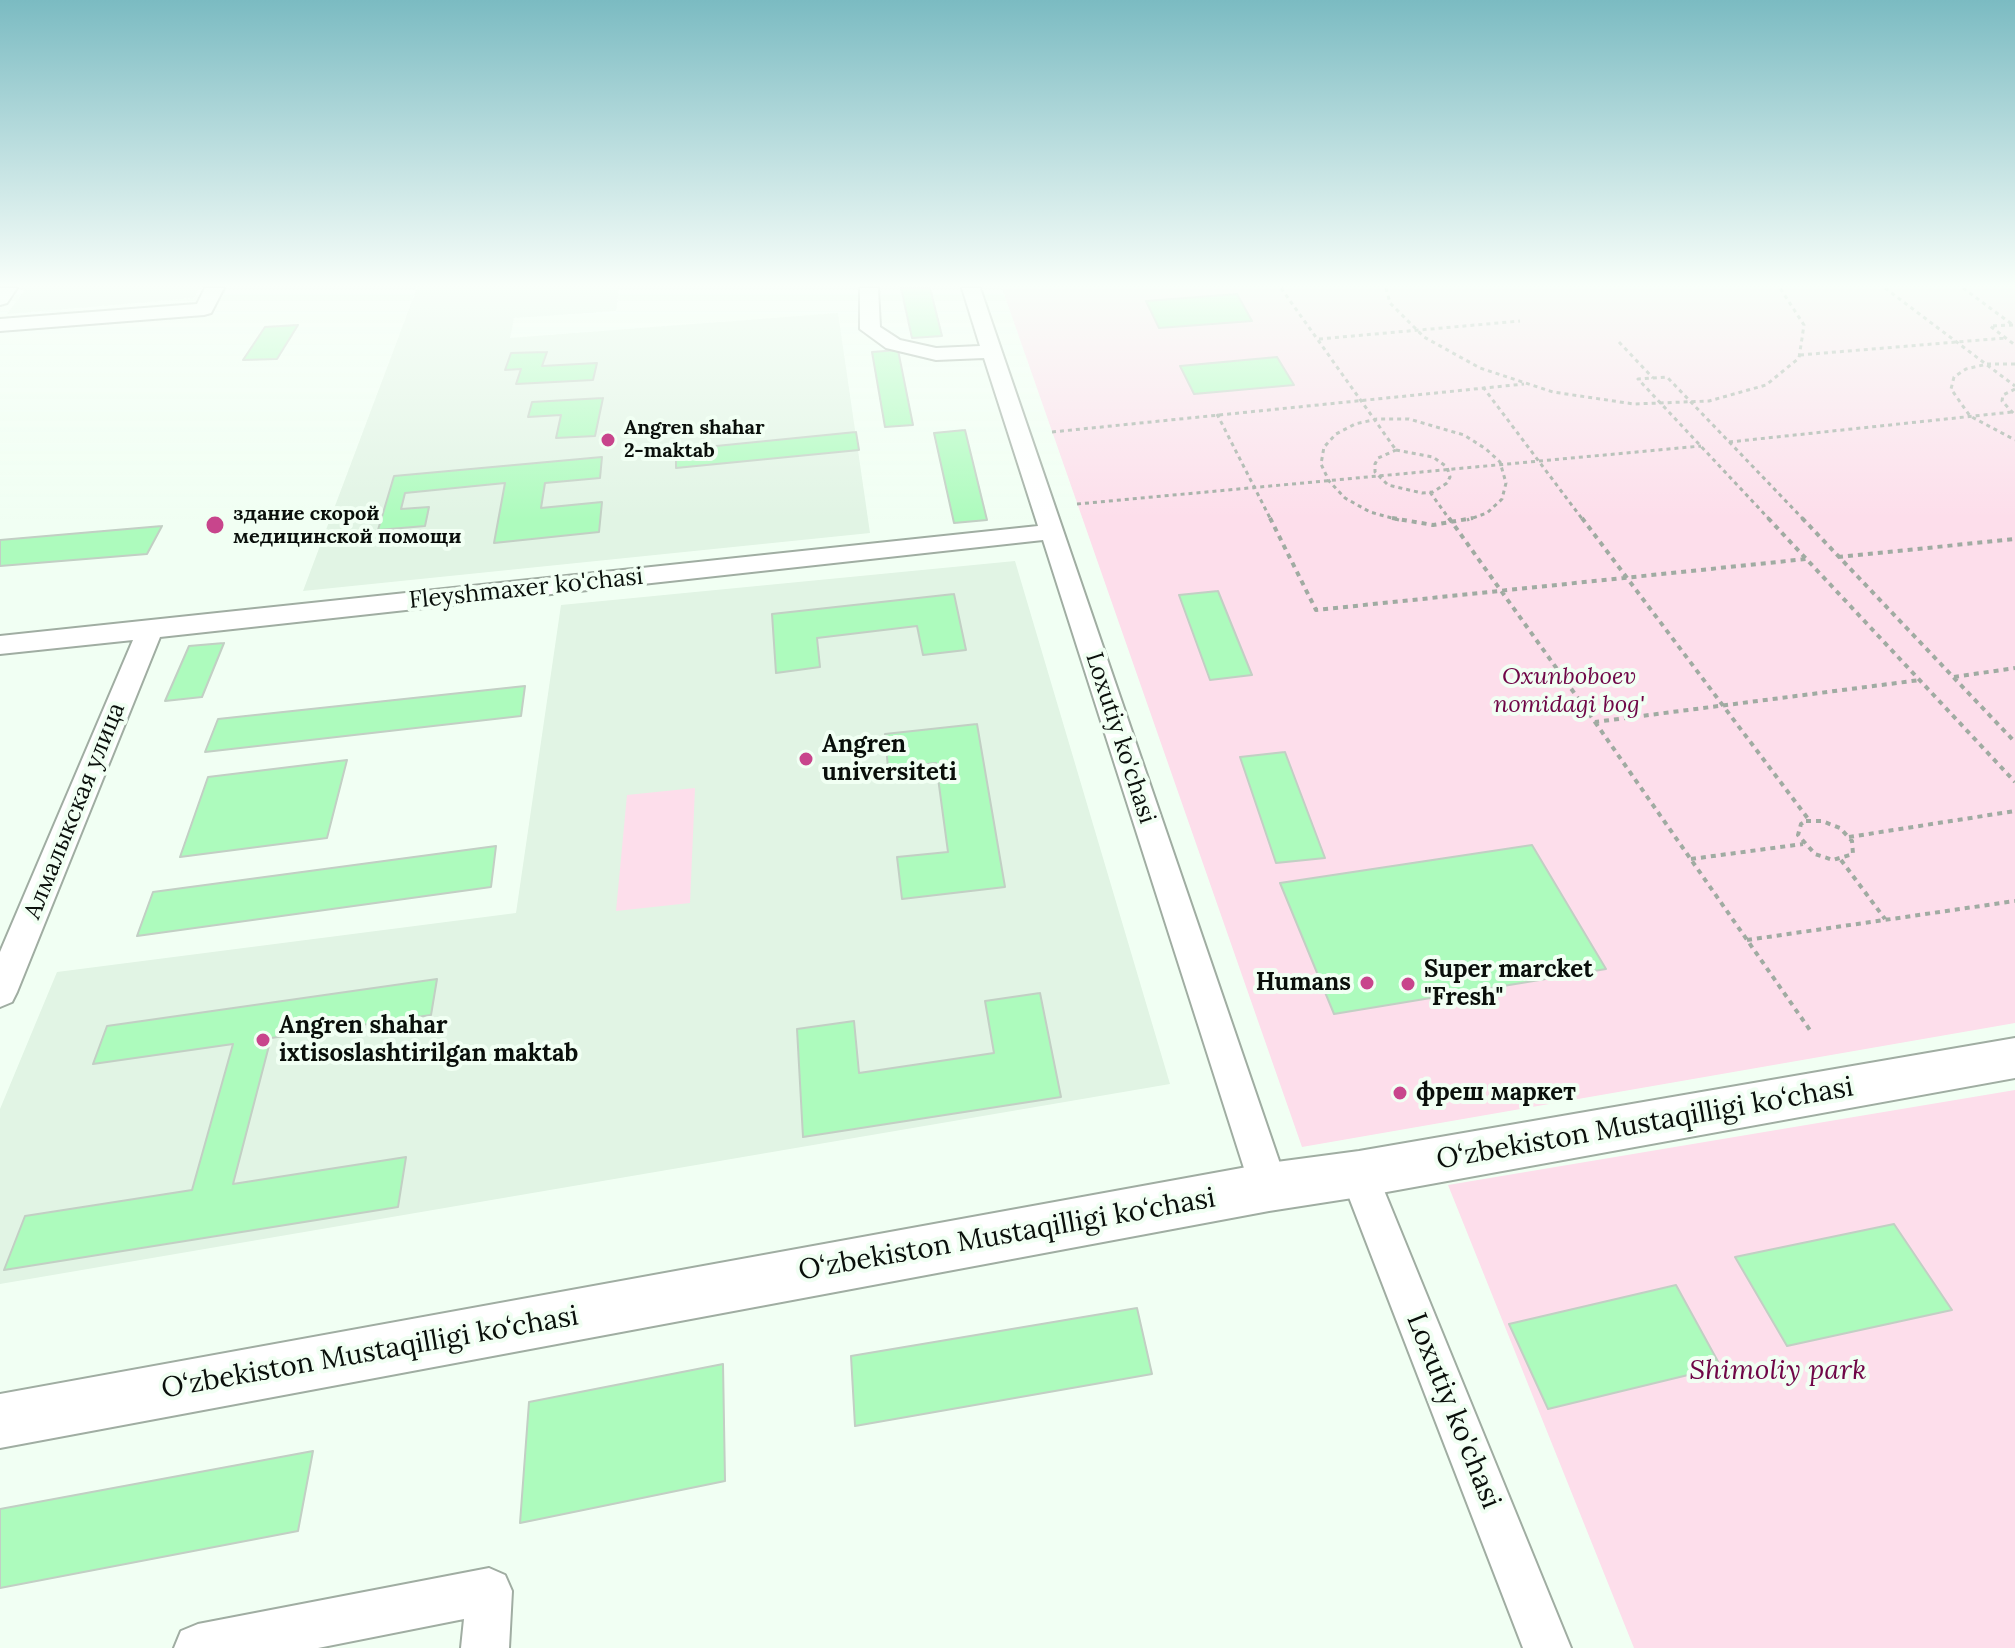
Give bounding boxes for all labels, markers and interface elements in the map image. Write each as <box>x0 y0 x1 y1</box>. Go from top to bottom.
place label: Angren shahar 2-maktab <box>624 416 764 463</box>
marker: Angren shahar 2-maktab <box>599 431 617 449</box>
place label: здание скорой медицинской помощи <box>233 502 461 549</box>
marker: здание скорой медицинской помощи <box>204 514 226 536</box>
street label: Fleyshmaxer ko'chasi <box>407 562 645 616</box>
street label: Loxutiy ko'chasi <box>1079 649 1161 827</box>
park label: Oxunboboev nomidagi bog' <box>1493 663 1645 719</box>
street label: Алмалыкская улица <box>18 699 132 923</box>
place label: Angren universiteti <box>822 731 957 787</box>
marker: Angren universiteti <box>797 750 815 768</box>
place label: Super marcket "Fresh" <box>1424 956 1593 1012</box>
place label: Humans <box>1256 969 1351 997</box>
marker: Humans <box>1358 974 1376 992</box>
marker: Super marcket "Fresh" <box>1399 975 1417 993</box>
place label: Angren shahar ixtisoslashtirilgan maktab <box>279 1012 578 1068</box>
marker: Angren shahar ixtisoslashtirilgan maktab <box>254 1031 272 1049</box>
street label: O‘zbekiston Mustaqilligi ko‘chasi <box>1434 1071 1856 1177</box>
place label: фреш маркет <box>1416 1079 1576 1107</box>
marker: фреш маркет <box>1391 1084 1409 1102</box>
street label: O‘zbekiston Mustaqilligi ko‘chasi <box>796 1182 1218 1288</box>
street label: O‘zbekiston Mustaqilligi ko‘chasi <box>159 1300 581 1406</box>
street label: Loxutiy ko'chasi <box>1398 1308 1508 1514</box>
park label: Shimoliy park <box>1689 1354 1867 1388</box>

